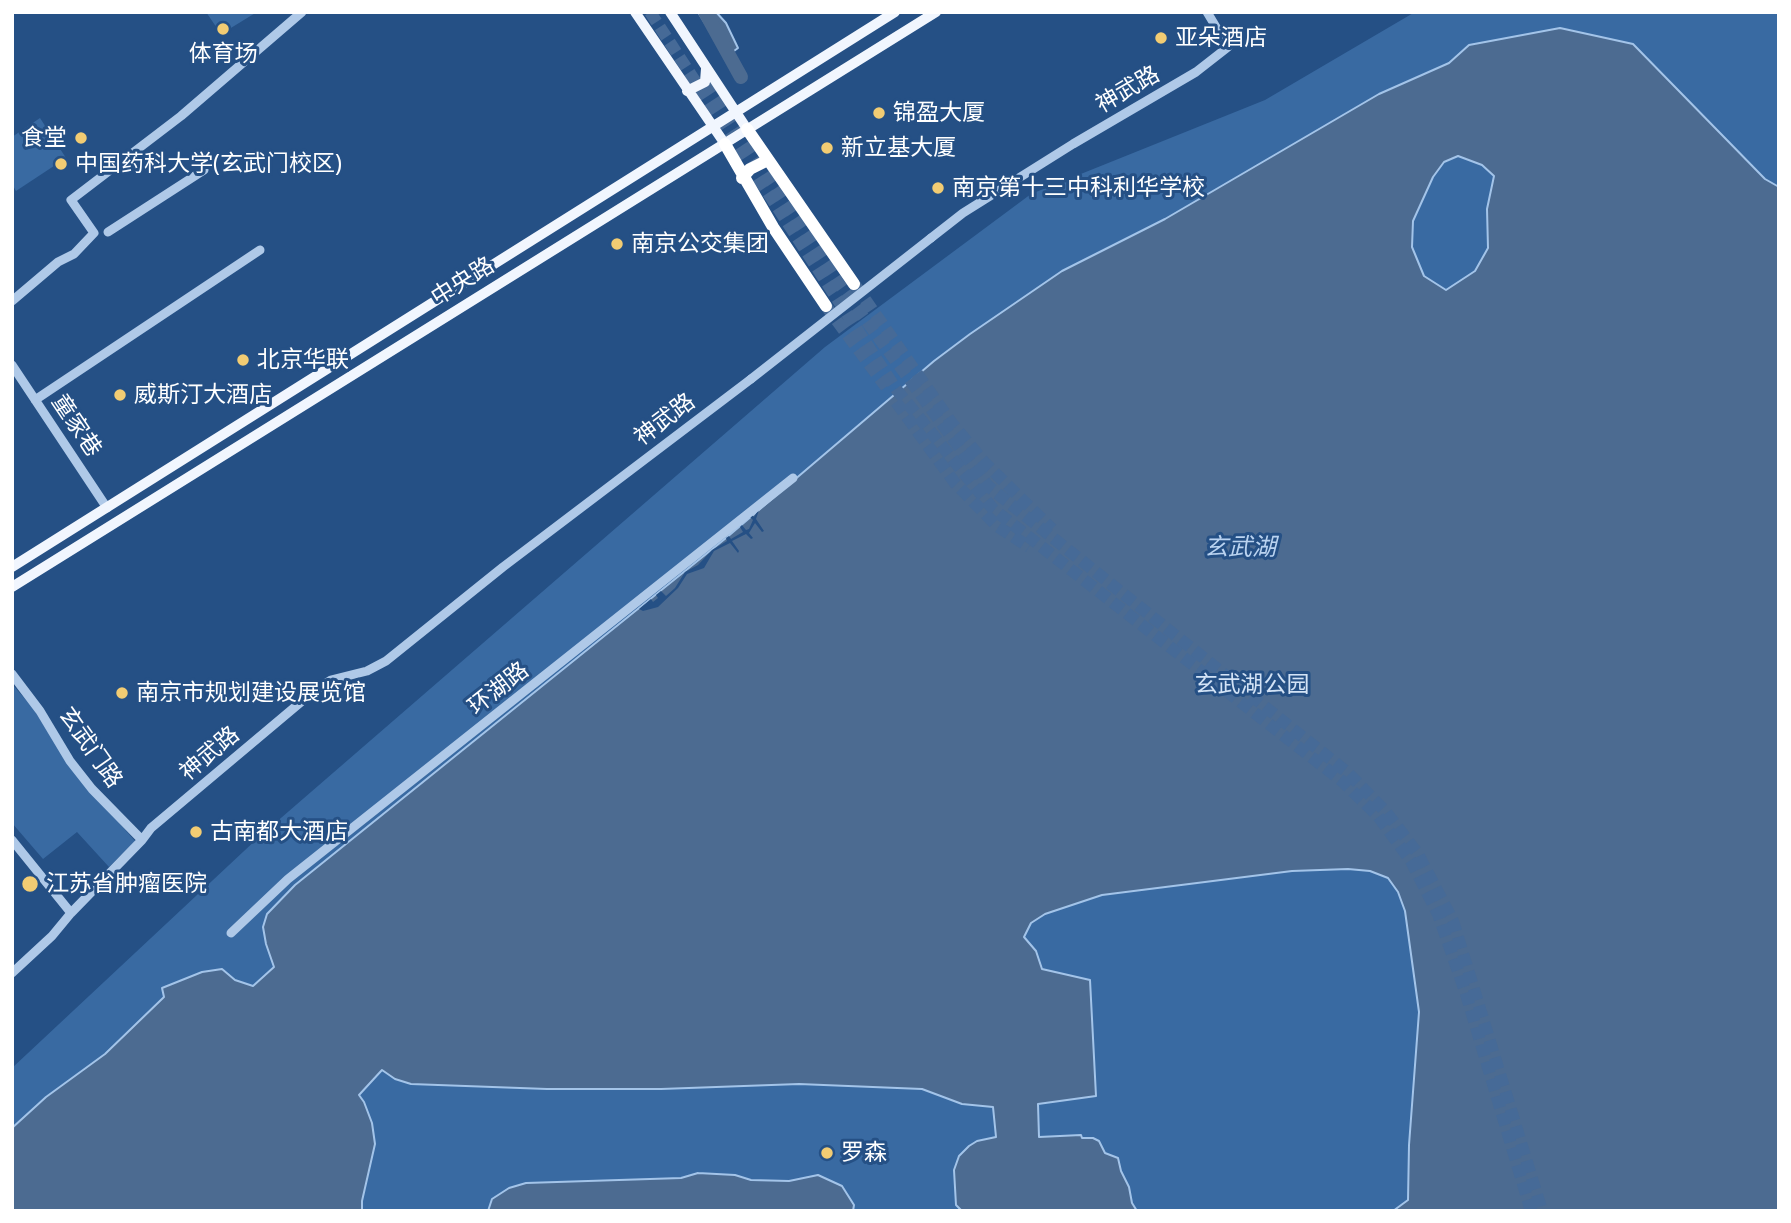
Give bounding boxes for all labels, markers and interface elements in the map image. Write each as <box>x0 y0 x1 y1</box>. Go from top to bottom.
marker: 体育场 <box>215 21 231 37</box>
place label: 亚朵酒店 <box>1175 24 1267 52</box>
marker: 亚朵酒店 <box>1153 30 1169 46</box>
place label: 体育场 <box>189 40 257 68</box>
street label: 神武路 <box>1091 61 1165 119</box>
place label: 锦盈大厦 <box>893 99 985 127</box>
marker: 锦盈大厦 <box>871 105 887 121</box>
place label: 食堂 <box>21 124 67 152</box>
marker: 食堂 <box>73 130 89 146</box>
place label: 新立基大厦 <box>841 134 956 162</box>
marker: 新立基大厦 <box>819 140 835 156</box>
place label: 中国药科大学(玄武门校区) <box>75 150 342 178</box>
marker: 中国药科大学(玄武门校区) <box>53 156 69 172</box>
place label: 南京第十三中科利华学校 <box>952 174 1205 202</box>
marker: 南京第十三中科利华学校 <box>930 180 946 196</box>
place label: 南京公交集团 <box>631 230 769 258</box>
marker: 南京公交集团 <box>609 236 625 252</box>
street label: 中央路 <box>426 252 500 312</box>
place label: 北京华联 <box>257 346 349 374</box>
marker: 北京华联 <box>235 352 251 368</box>
place label: 威斯汀大酒店 <box>134 381 272 409</box>
marker: 威斯汀大酒店 <box>112 387 128 403</box>
street label: 神武路 <box>629 388 701 452</box>
street label: 童家巷 <box>45 390 107 462</box>
water label: 玄武湖 <box>1204 534 1276 562</box>
street label: 环湖路 <box>463 657 535 721</box>
park label: 玄武湖公园 <box>1195 671 1309 699</box>
place label: 南京市规划建设展览馆 <box>136 679 366 707</box>
marker: 南京市规划建设展览馆 <box>114 685 130 701</box>
street label: 玄武门路 <box>52 702 128 794</box>
street label: 神武路 <box>175 721 245 787</box>
place label: 古南都大酒店 <box>210 818 348 846</box>
marker: 古南都大酒店 <box>188 824 204 840</box>
place label: 江苏省肿瘤医院 <box>46 870 207 898</box>
marker: 江苏省肿瘤医院 <box>20 874 40 894</box>
place label: 罗森 <box>841 1139 887 1167</box>
marker: 罗森 <box>819 1145 835 1161</box>

